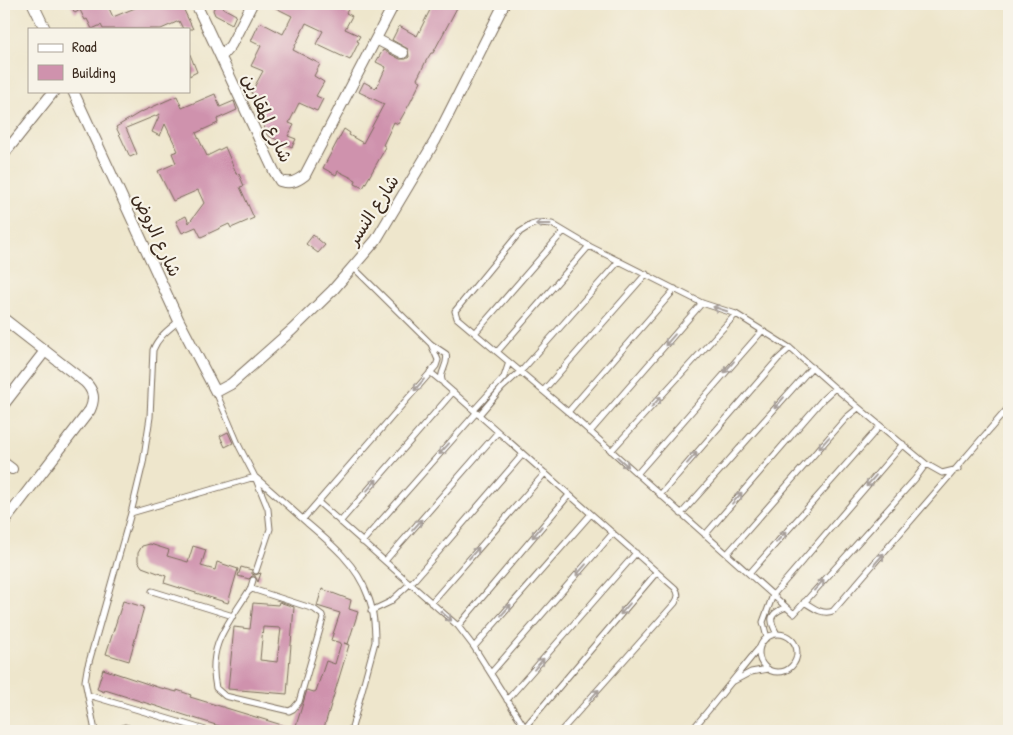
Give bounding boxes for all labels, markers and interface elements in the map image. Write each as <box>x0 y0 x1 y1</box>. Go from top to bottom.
legend <box>28 28 190 92</box>
text: Road <box>72 36 97 57</box>
text: Building <box>72 62 116 83</box>
street label: شارع المقارين <box>236 69 299 166</box>
street label: شارع النسر <box>339 170 405 252</box>
street label: شارع الروض <box>127 189 188 281</box>
one-way arrow <box>536 219 552 229</box>
one-way arrow <box>713 304 728 313</box>
one-way arrow <box>664 334 676 347</box>
one-way arrow <box>724 360 735 373</box>
one-way arrow <box>414 378 425 391</box>
one-way arrow <box>650 395 661 408</box>
one-way arrow <box>774 396 785 409</box>
one-way arrow <box>818 436 830 449</box>
one-way arrow <box>439 442 450 455</box>
one-way arrow <box>686 451 698 464</box>
one-way arrow <box>617 456 630 468</box>
one-way arrow <box>866 474 877 487</box>
one-way arrow <box>366 479 378 492</box>
one-way arrow <box>731 491 743 504</box>
one-way arrow <box>412 518 423 531</box>
one-way arrow <box>532 526 543 539</box>
one-way arrow <box>775 531 787 544</box>
one-way arrow <box>468 546 480 559</box>
one-way arrow <box>873 553 884 566</box>
one-way arrow <box>575 563 586 576</box>
one-way arrow <box>814 579 825 592</box>
one-way arrow <box>620 603 631 616</box>
one-way arrow <box>500 604 511 617</box>
one-way arrow <box>439 611 452 622</box>
one-way arrow <box>533 657 545 670</box>
one-way arrow <box>588 688 600 701</box>

